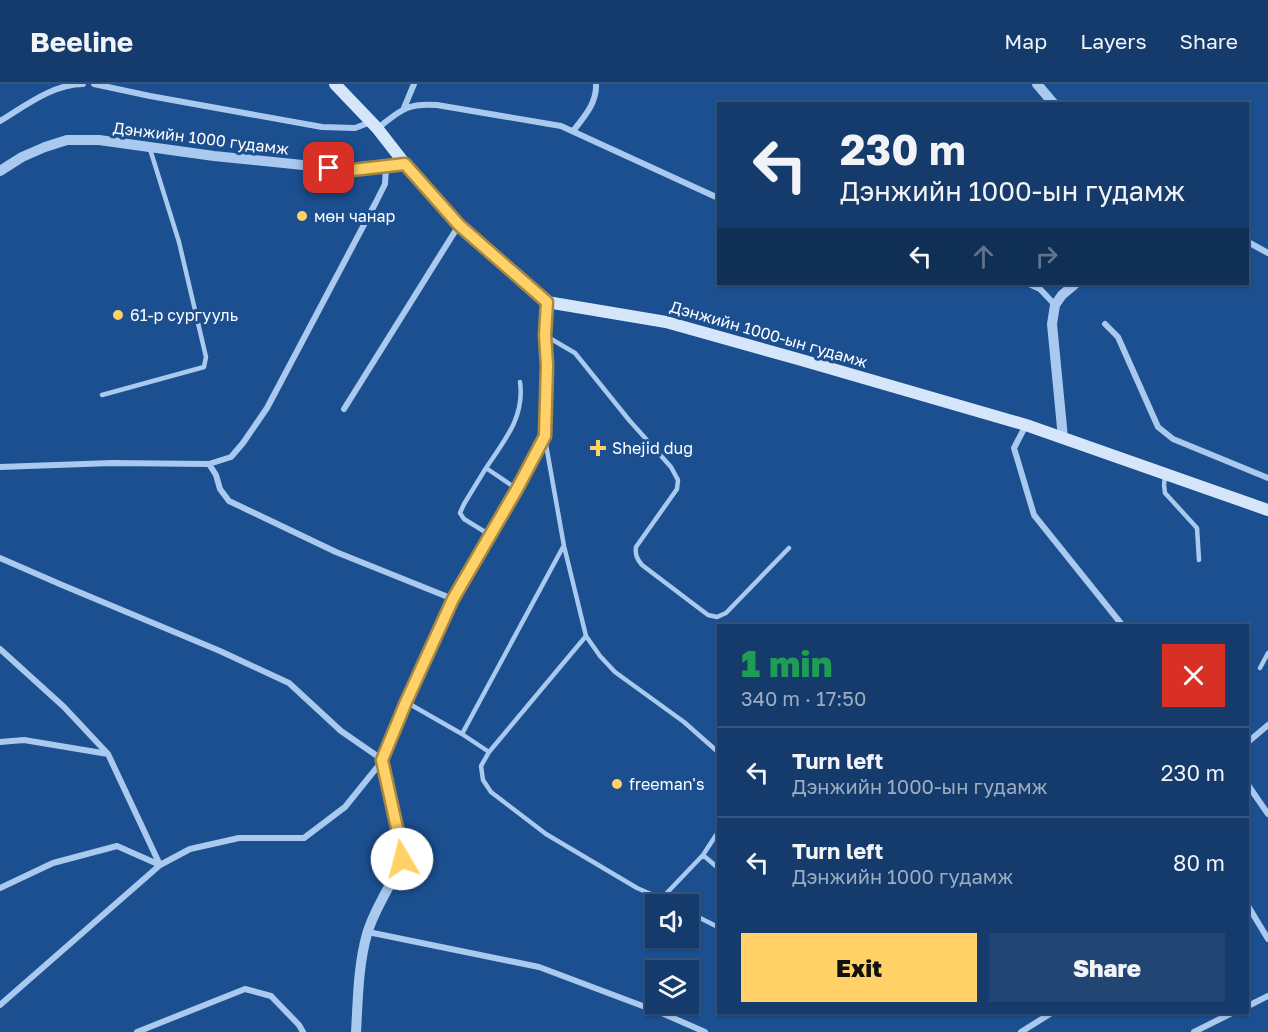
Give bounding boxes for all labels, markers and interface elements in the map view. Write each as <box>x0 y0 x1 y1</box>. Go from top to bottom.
text: Beeline <box>30 25 133 58</box>
text: Map <box>1004 28 1047 54</box>
text: Layers <box>1080 28 1147 54</box>
text: Share <box>1180 28 1238 54</box>
street label: Дэнжийн 1000 гудамж <box>112 117 290 159</box>
text: 230 m <box>840 124 966 174</box>
icon: left <box>741 126 819 204</box>
pin <box>303 142 354 193</box>
icon: arrive <box>312 151 345 184</box>
text: Дэнжийн 1000-ын гудамж <box>840 175 1185 207</box>
place label: мөн чанар <box>314 206 396 226</box>
marker: мөн чанар <box>295 209 309 223</box>
icon: left <box>904 240 937 273</box>
icon: ahead <box>967 240 1000 273</box>
icon: right <box>1030 240 1063 273</box>
street label: Дэнжийн 1000-ын гудамж <box>668 296 870 372</box>
place label: 61-р сургууль <box>130 305 238 325</box>
marker: 61-р сургууль <box>111 308 125 322</box>
place label: Shejid dug <box>612 438 693 458</box>
marker: Shejid dug <box>589 439 607 457</box>
text: 1 min <box>741 642 832 685</box>
button: close <box>1162 644 1225 707</box>
text: 340 m · 17:50 <box>741 686 866 710</box>
text: Turn left <box>792 747 883 774</box>
icon: left <box>741 756 774 789</box>
text: 230 m <box>1161 759 1225 786</box>
place label: freeman's <box>629 774 704 794</box>
text: Дэнжийн 1000-ын гудамж <box>792 774 1048 798</box>
marker: freeman's <box>610 777 624 791</box>
position arrow <box>370 827 434 891</box>
text: Turn left <box>792 837 883 864</box>
icon: left <box>741 846 774 879</box>
text: 80 m <box>1173 849 1225 876</box>
text: Дэнжийн 1000 гудамж <box>792 864 1013 888</box>
map controls <box>645 894 699 1014</box>
button: sound <box>645 894 699 948</box>
button: Exit <box>741 933 977 1002</box>
button: Share <box>989 933 1225 1002</box>
button: layers <box>645 960 699 1014</box>

